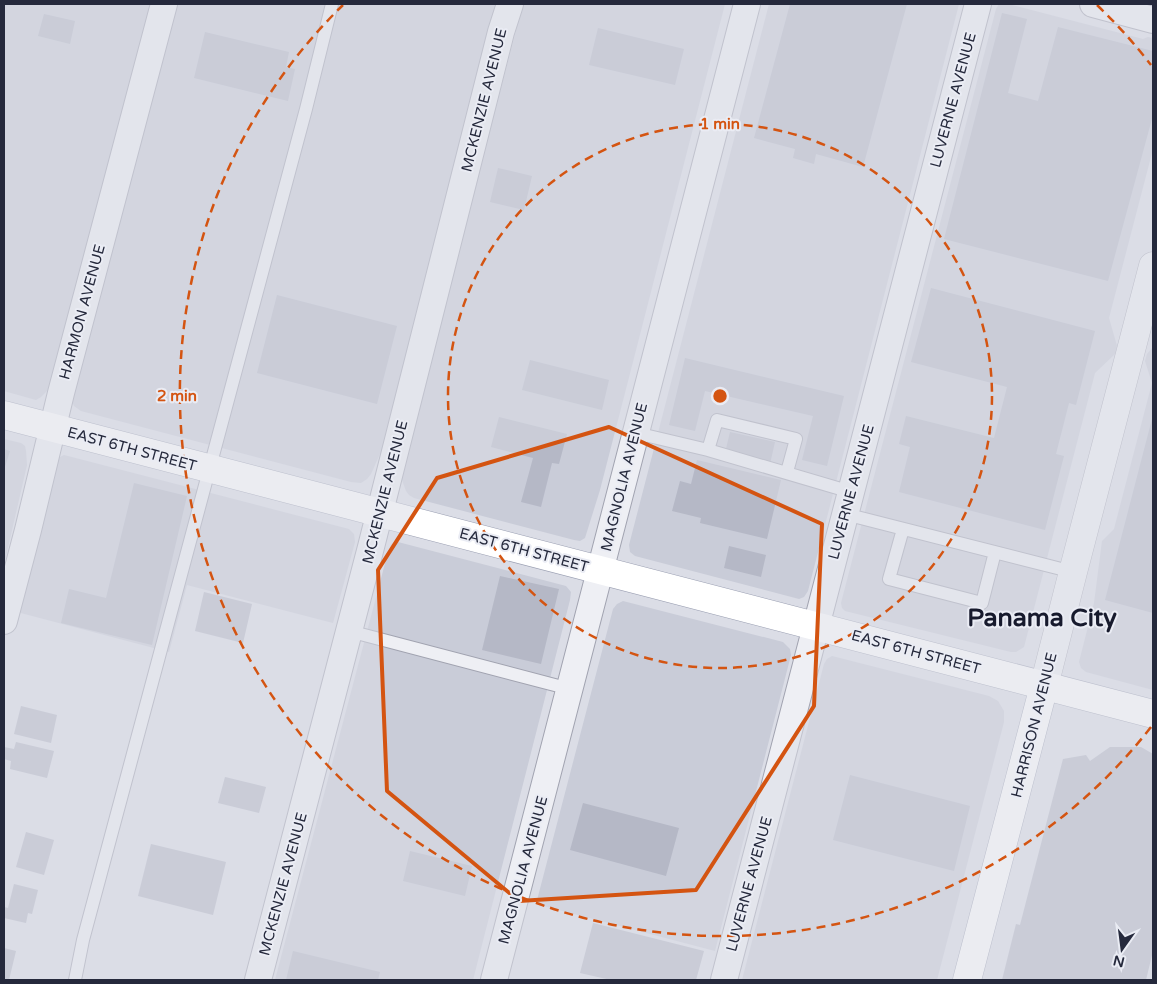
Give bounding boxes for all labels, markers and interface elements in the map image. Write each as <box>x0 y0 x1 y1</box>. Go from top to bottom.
street label: MCKENZIE AVENUE <box>457 26 511 174</box>
street label: LUVERNE AVENUE <box>926 30 980 170</box>
text: 1 min <box>700 115 740 133</box>
street label: HARMON AVENUE <box>55 242 109 382</box>
text: 2 min <box>157 387 197 405</box>
centre of rings <box>711 387 729 405</box>
street label: MAGNOLIA AVENUE <box>597 401 651 553</box>
street label: MCKENZIE AVENUE <box>358 418 412 566</box>
street label: LUVERNE AVENUE <box>824 422 878 562</box>
street label: EAST 6TH STREET <box>65 423 199 475</box>
street label: EAST 6TH STREET <box>457 524 591 576</box>
district label: Panama City <box>967 603 1117 633</box>
street label: EAST 6TH STREET <box>849 626 983 678</box>
street label: HARRISON AVENUE <box>1007 651 1061 799</box>
street label: MAGNOLIA AVENUE <box>495 794 551 946</box>
street label: MCKENZIE AVENUE <box>255 810 311 958</box>
street label: LUVERNE AVENUE <box>722 814 776 954</box>
north arrow <box>1097 924 1147 974</box>
text: N <box>1111 952 1126 971</box>

